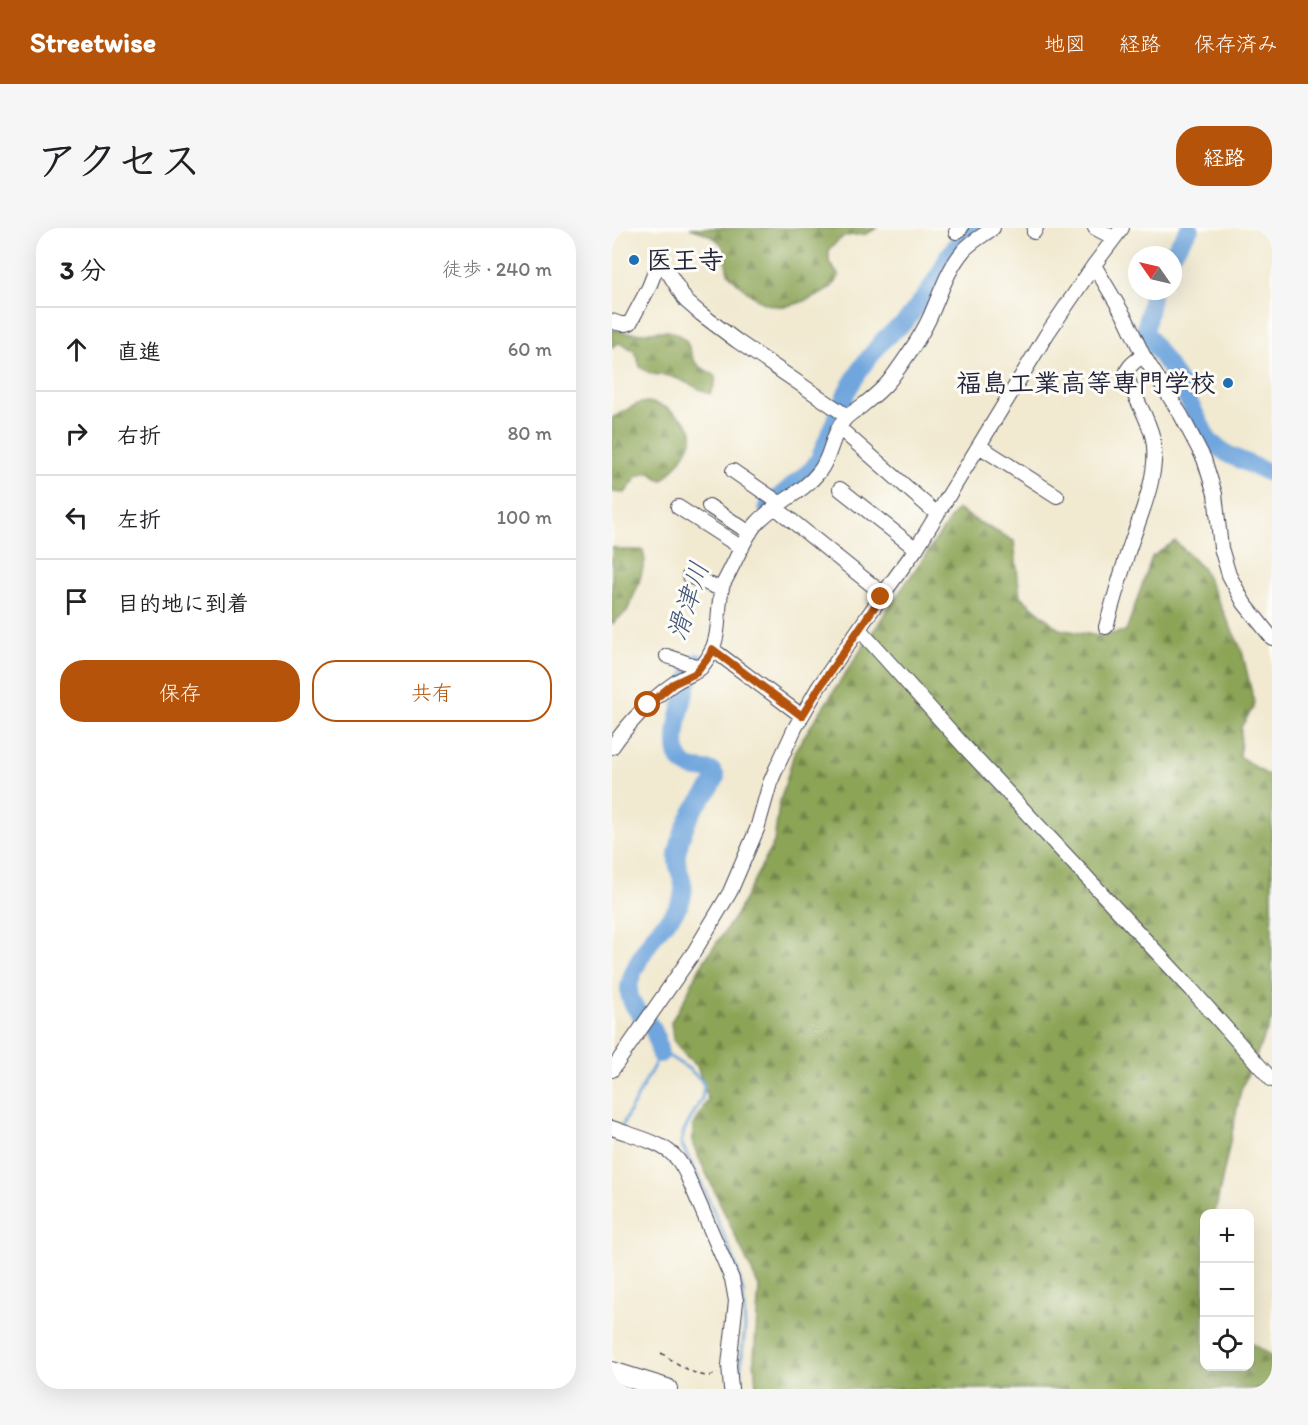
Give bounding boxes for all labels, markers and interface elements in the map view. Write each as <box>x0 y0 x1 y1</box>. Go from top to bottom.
text: Streetwise <box>30 25 156 59</box>
text: 地図 <box>1044 31 1086 56</box>
text: 経路 <box>1119 31 1161 56</box>
text: 保存済み <box>1194 31 1278 56</box>
button: 経路 <box>1176 126 1272 186</box>
text: アクセス <box>36 135 201 186</box>
place label: 医王寺 <box>646 244 724 276</box>
north arrow <box>1128 246 1182 300</box>
marker: 医王寺 <box>627 253 641 267</box>
text: 3 分 <box>60 254 106 286</box>
text: 徒歩 · 240 m <box>442 257 552 281</box>
icon: ahead <box>60 333 93 366</box>
text: 60 m <box>508 337 552 361</box>
text: 直進 <box>117 338 161 365</box>
place label: 福島工業高等専門学校 <box>956 367 1216 399</box>
marker: 福島工業高等専門学校 <box>1221 376 1235 390</box>
icon: right <box>60 417 93 450</box>
text: 80 m <box>507 421 552 445</box>
text: 右折 <box>117 422 161 449</box>
icon: left <box>60 501 93 534</box>
text: 100 m <box>497 505 552 529</box>
text: 左折 <box>117 506 161 533</box>
water label: 滑津川 <box>659 557 716 644</box>
route end <box>867 583 893 609</box>
icon: arrive <box>60 585 93 618</box>
text: 目的地に到着 <box>117 590 249 617</box>
button: 保存 <box>60 660 300 722</box>
button: 共有 <box>312 660 552 722</box>
route start <box>634 691 660 717</box>
map controls <box>1200 1209 1254 1371</box>
button: + <box>1200 1209 1254 1263</box>
button: − <box>1200 1263 1254 1317</box>
button: locate <box>1200 1317 1254 1371</box>

